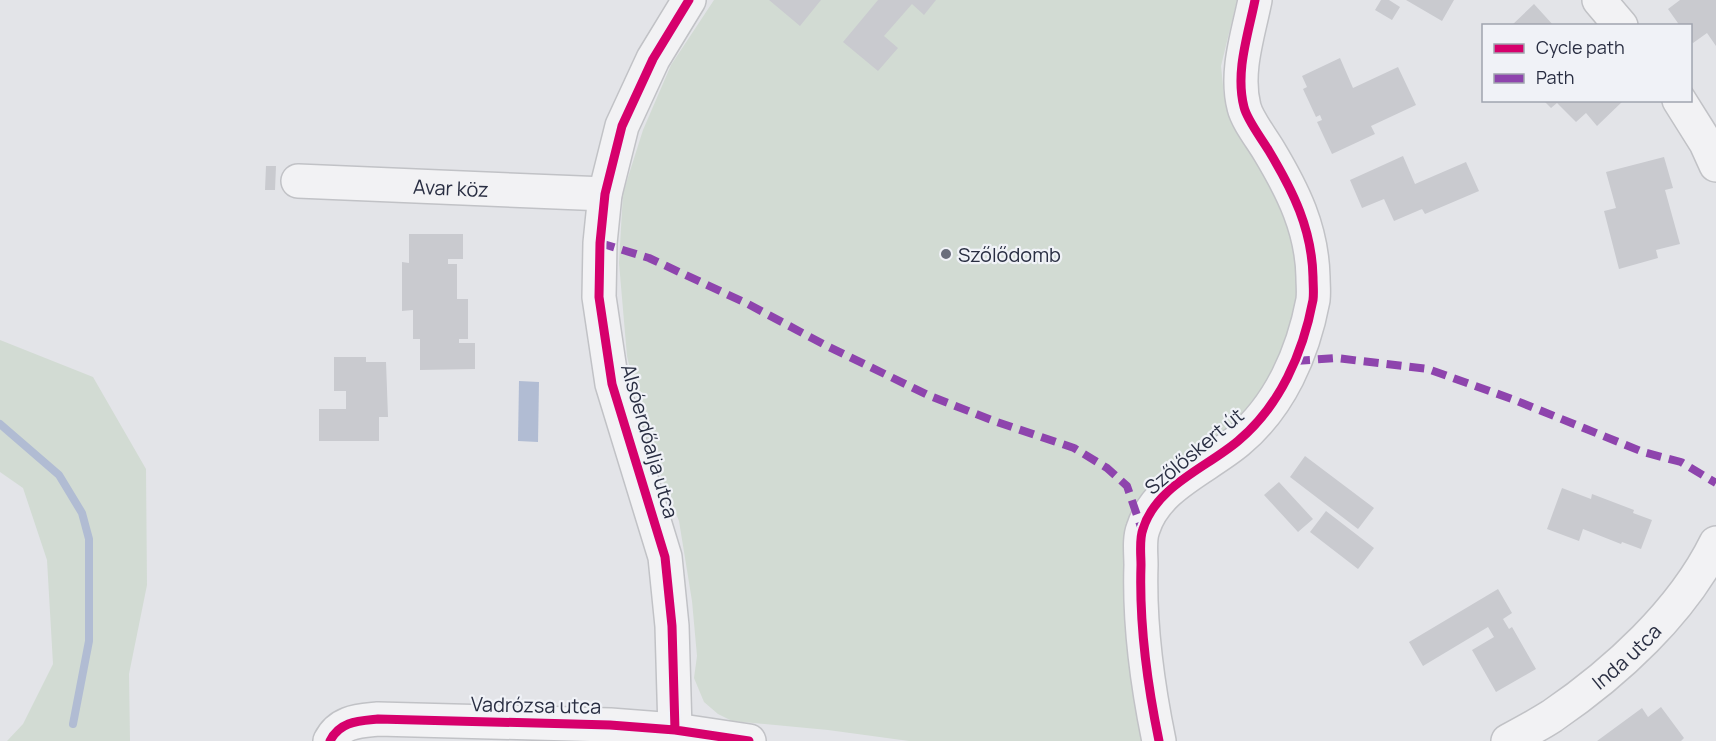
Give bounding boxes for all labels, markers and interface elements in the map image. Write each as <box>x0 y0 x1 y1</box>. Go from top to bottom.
legend <box>1482 24 1692 102</box>
text: Cycle path <box>1536 35 1625 59</box>
text: Path <box>1536 65 1574 89</box>
street label: Avar köz <box>413 172 489 203</box>
place label: Szőlődomb <box>958 241 1061 268</box>
marker: Szőlődomb <box>939 247 953 261</box>
street label: Alsóerdőalja utca <box>615 361 685 521</box>
street label: Szőlőskert út <box>1139 402 1249 500</box>
street label: Inda utca <box>1586 617 1667 695</box>
street label: Vadrózsa utca <box>471 690 601 720</box>

